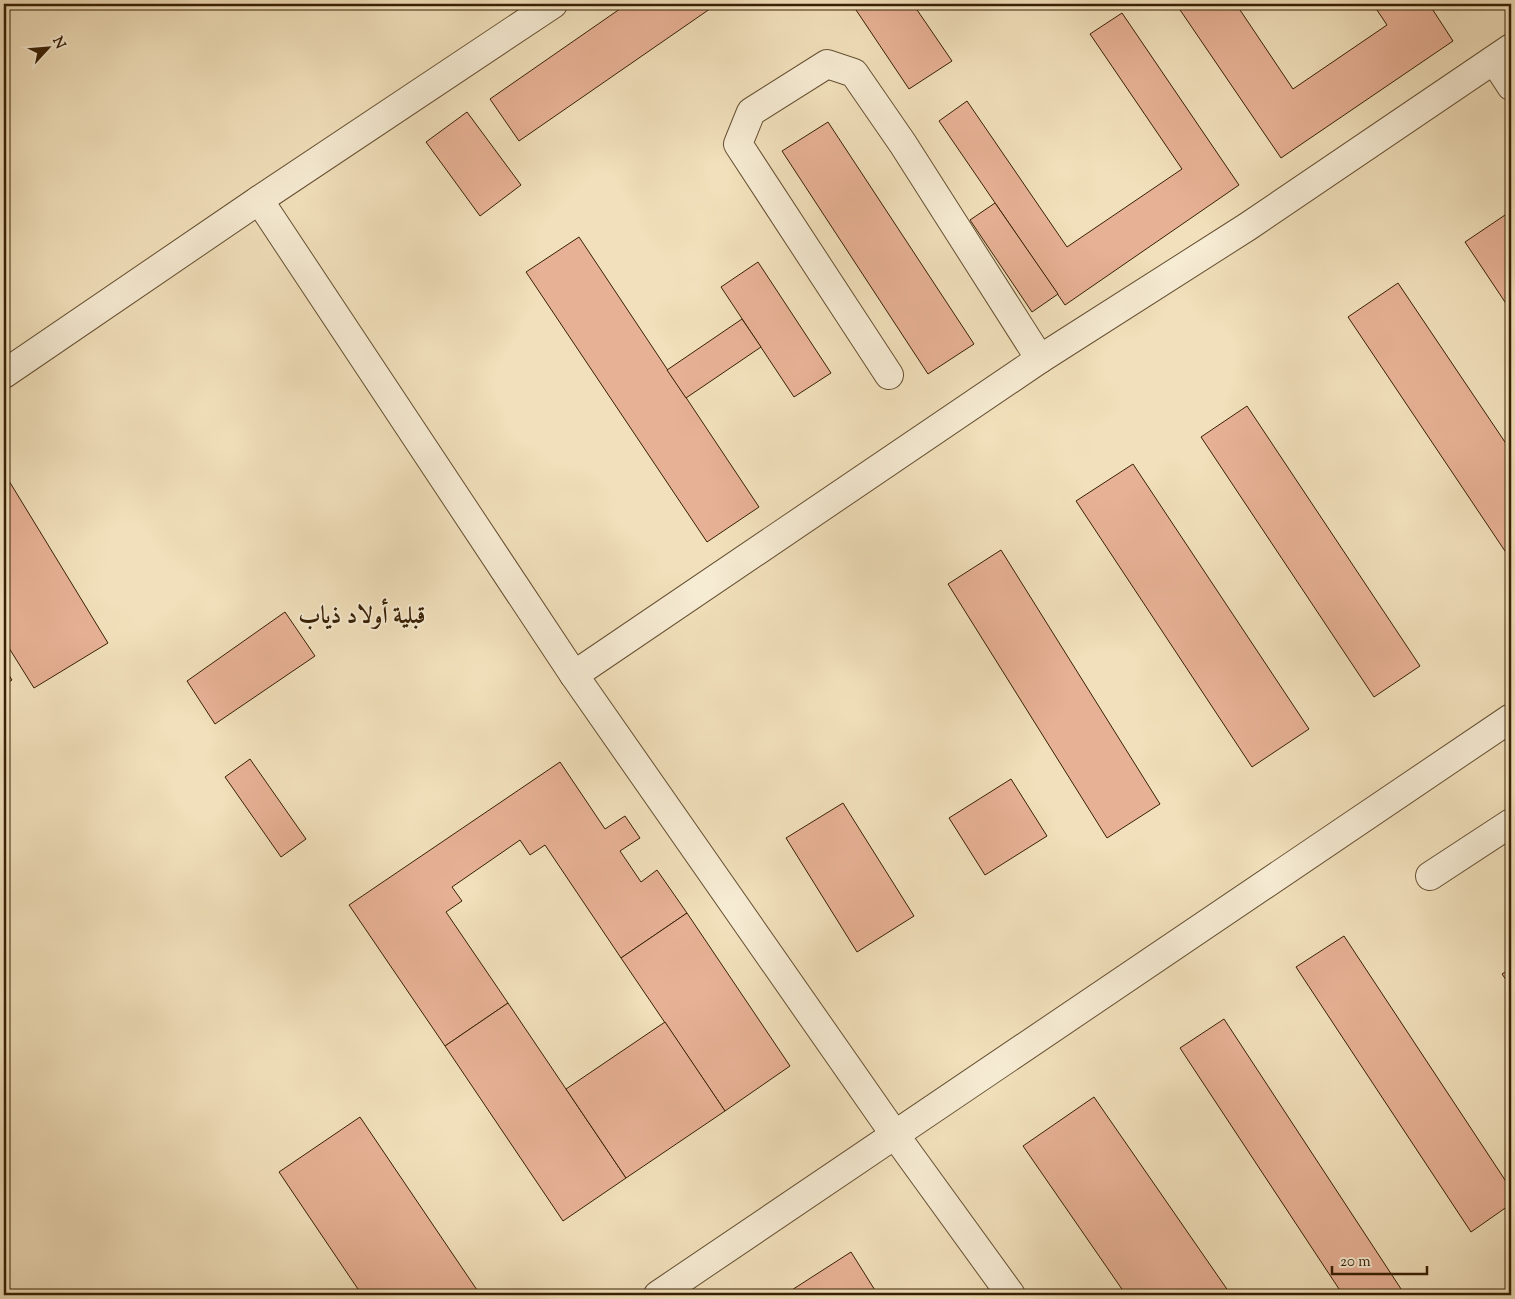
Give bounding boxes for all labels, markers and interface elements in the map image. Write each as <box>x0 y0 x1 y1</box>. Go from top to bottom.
north arrow <box>22 22 72 72</box>
text: N <box>46 34 69 53</box>
district label: قبلية أولاد ذياب <box>298 598 426 634</box>
scale bar <box>1332 1244 1428 1276</box>
text: 20 m <box>1340 1252 1371 1273</box>

